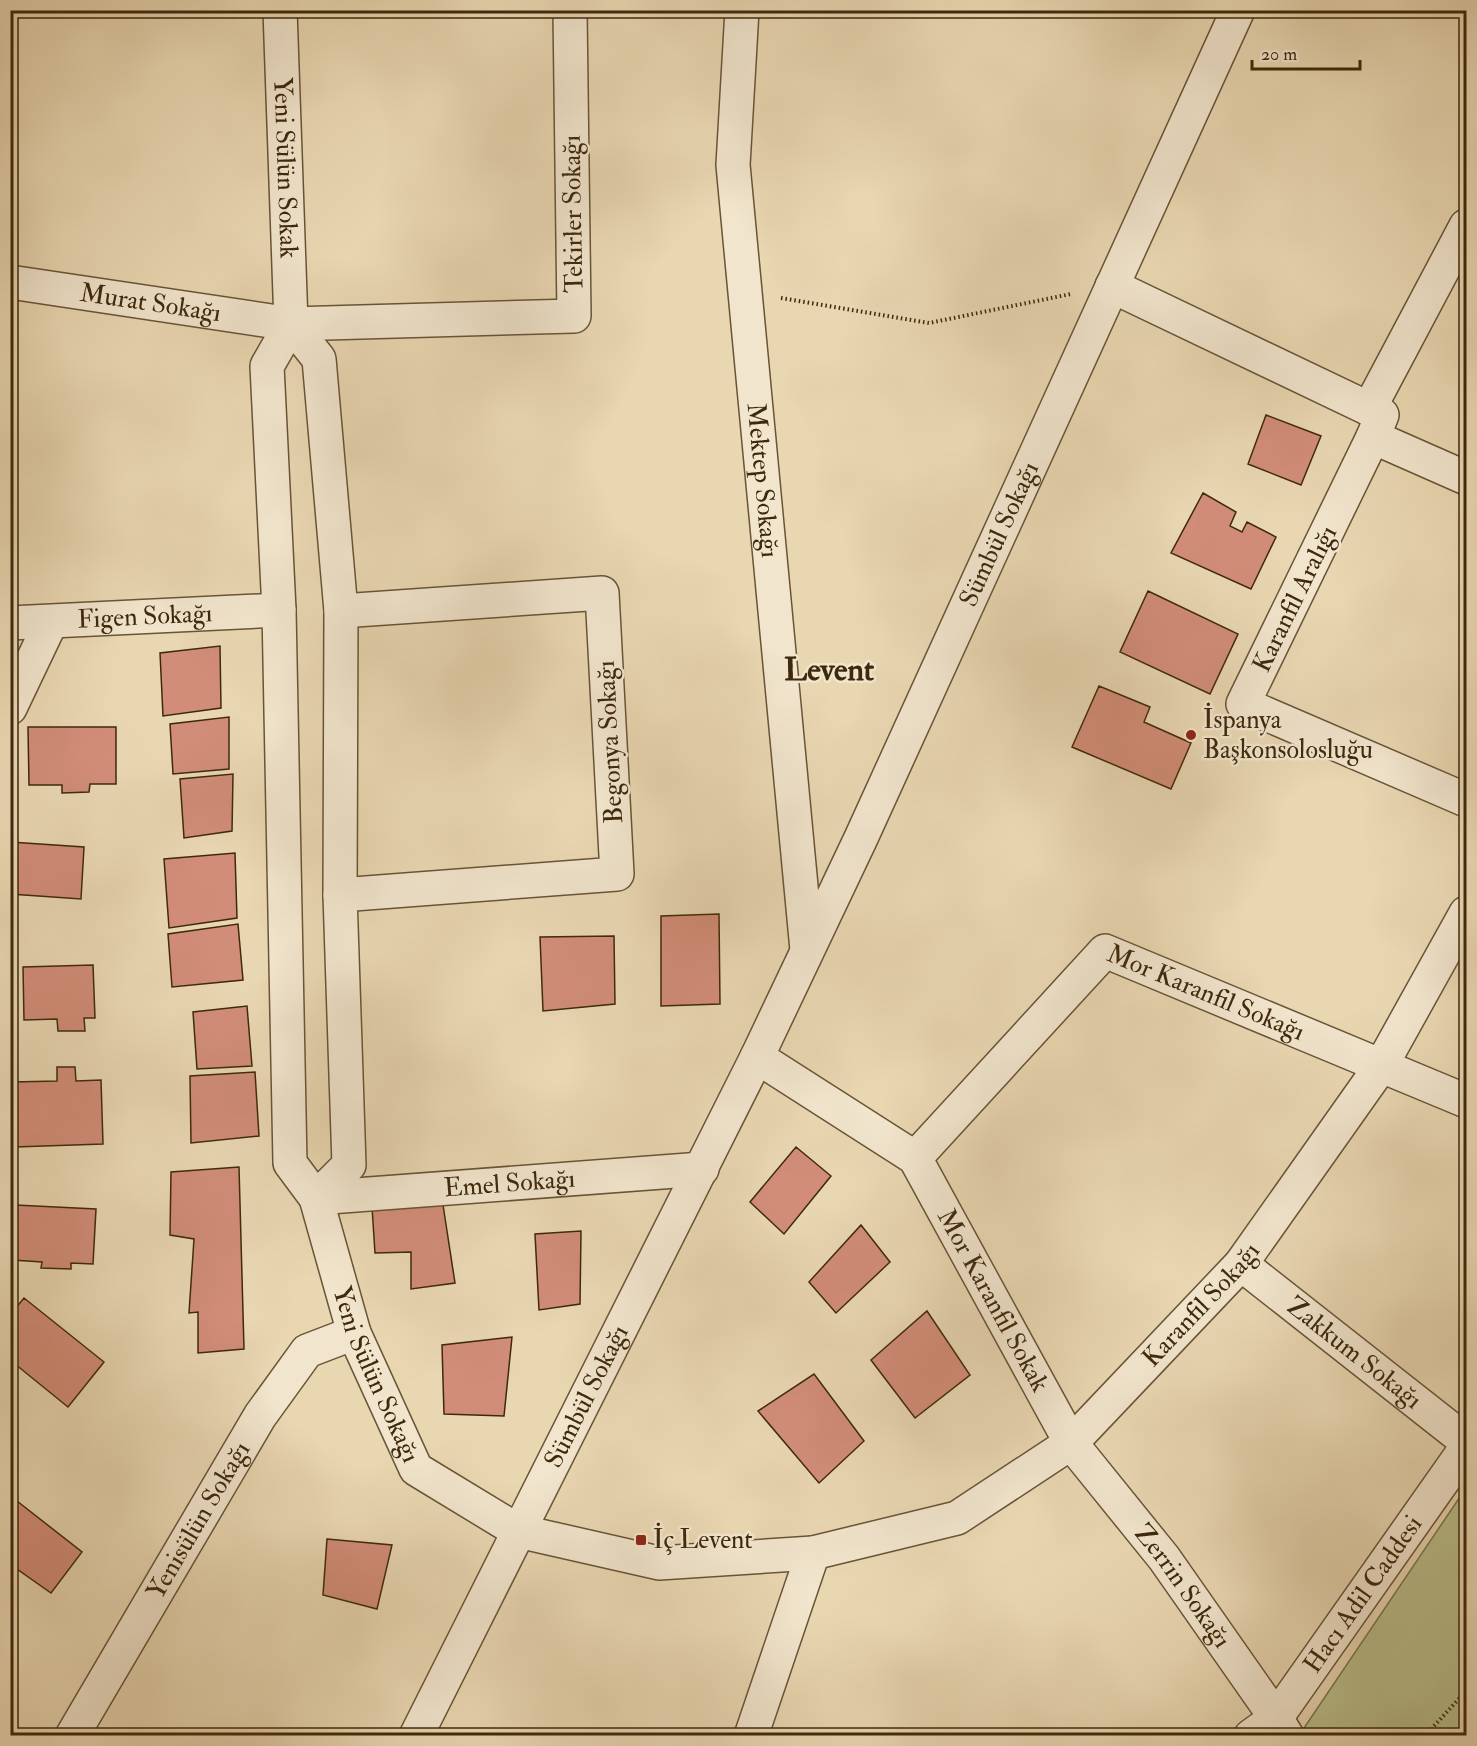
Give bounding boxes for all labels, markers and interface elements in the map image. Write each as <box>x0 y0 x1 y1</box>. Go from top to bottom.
scale bar <box>1252 33 1360 71</box>
text: 20 m <box>1261 43 1297 66</box>
street label: Yeni Sülün Sokak <box>266 77 305 260</box>
street label: Tekirler Sokağı <box>556 135 590 293</box>
street label: Murat Sokağı <box>78 277 223 329</box>
street label: Mektep Sokağı <box>740 402 786 559</box>
street label: Sümbül Sokağı <box>952 457 1046 612</box>
street label: Karanfil Aralığı <box>1246 520 1344 678</box>
street label: Figen Sokağı <box>77 597 213 636</box>
district label: Levent <box>784 650 875 690</box>
street label: Begonya Sokağı <box>590 660 630 824</box>
place label: İspanya Başkonsolosluğu <box>1203 702 1373 766</box>
marker: İspanya Başkonsolosluğu <box>1184 728 1198 742</box>
street label: Mor Karanfil Sokağı <box>1102 938 1309 1048</box>
street label: Emel Sokağı <box>443 1163 576 1204</box>
street label: Mor Karanfil Sokak <box>930 1203 1056 1398</box>
street label: Karanfil Sokağı <box>1136 1236 1267 1374</box>
street label: Yeni Sülün Sokağı <box>326 1283 427 1468</box>
street label: Zakkum Sokağı <box>1280 1290 1428 1416</box>
street label: Sümbül Sokağı <box>537 1320 636 1473</box>
street label: Yenisülün Sokağı <box>140 1436 257 1605</box>
street label: Hacı Adil Caddesi <box>1297 1509 1429 1679</box>
street label: Zerrin Sokağı <box>1127 1518 1238 1654</box>
place label: İç Levent <box>653 1522 753 1556</box>
marker: İç Levent <box>634 1533 648 1547</box>

